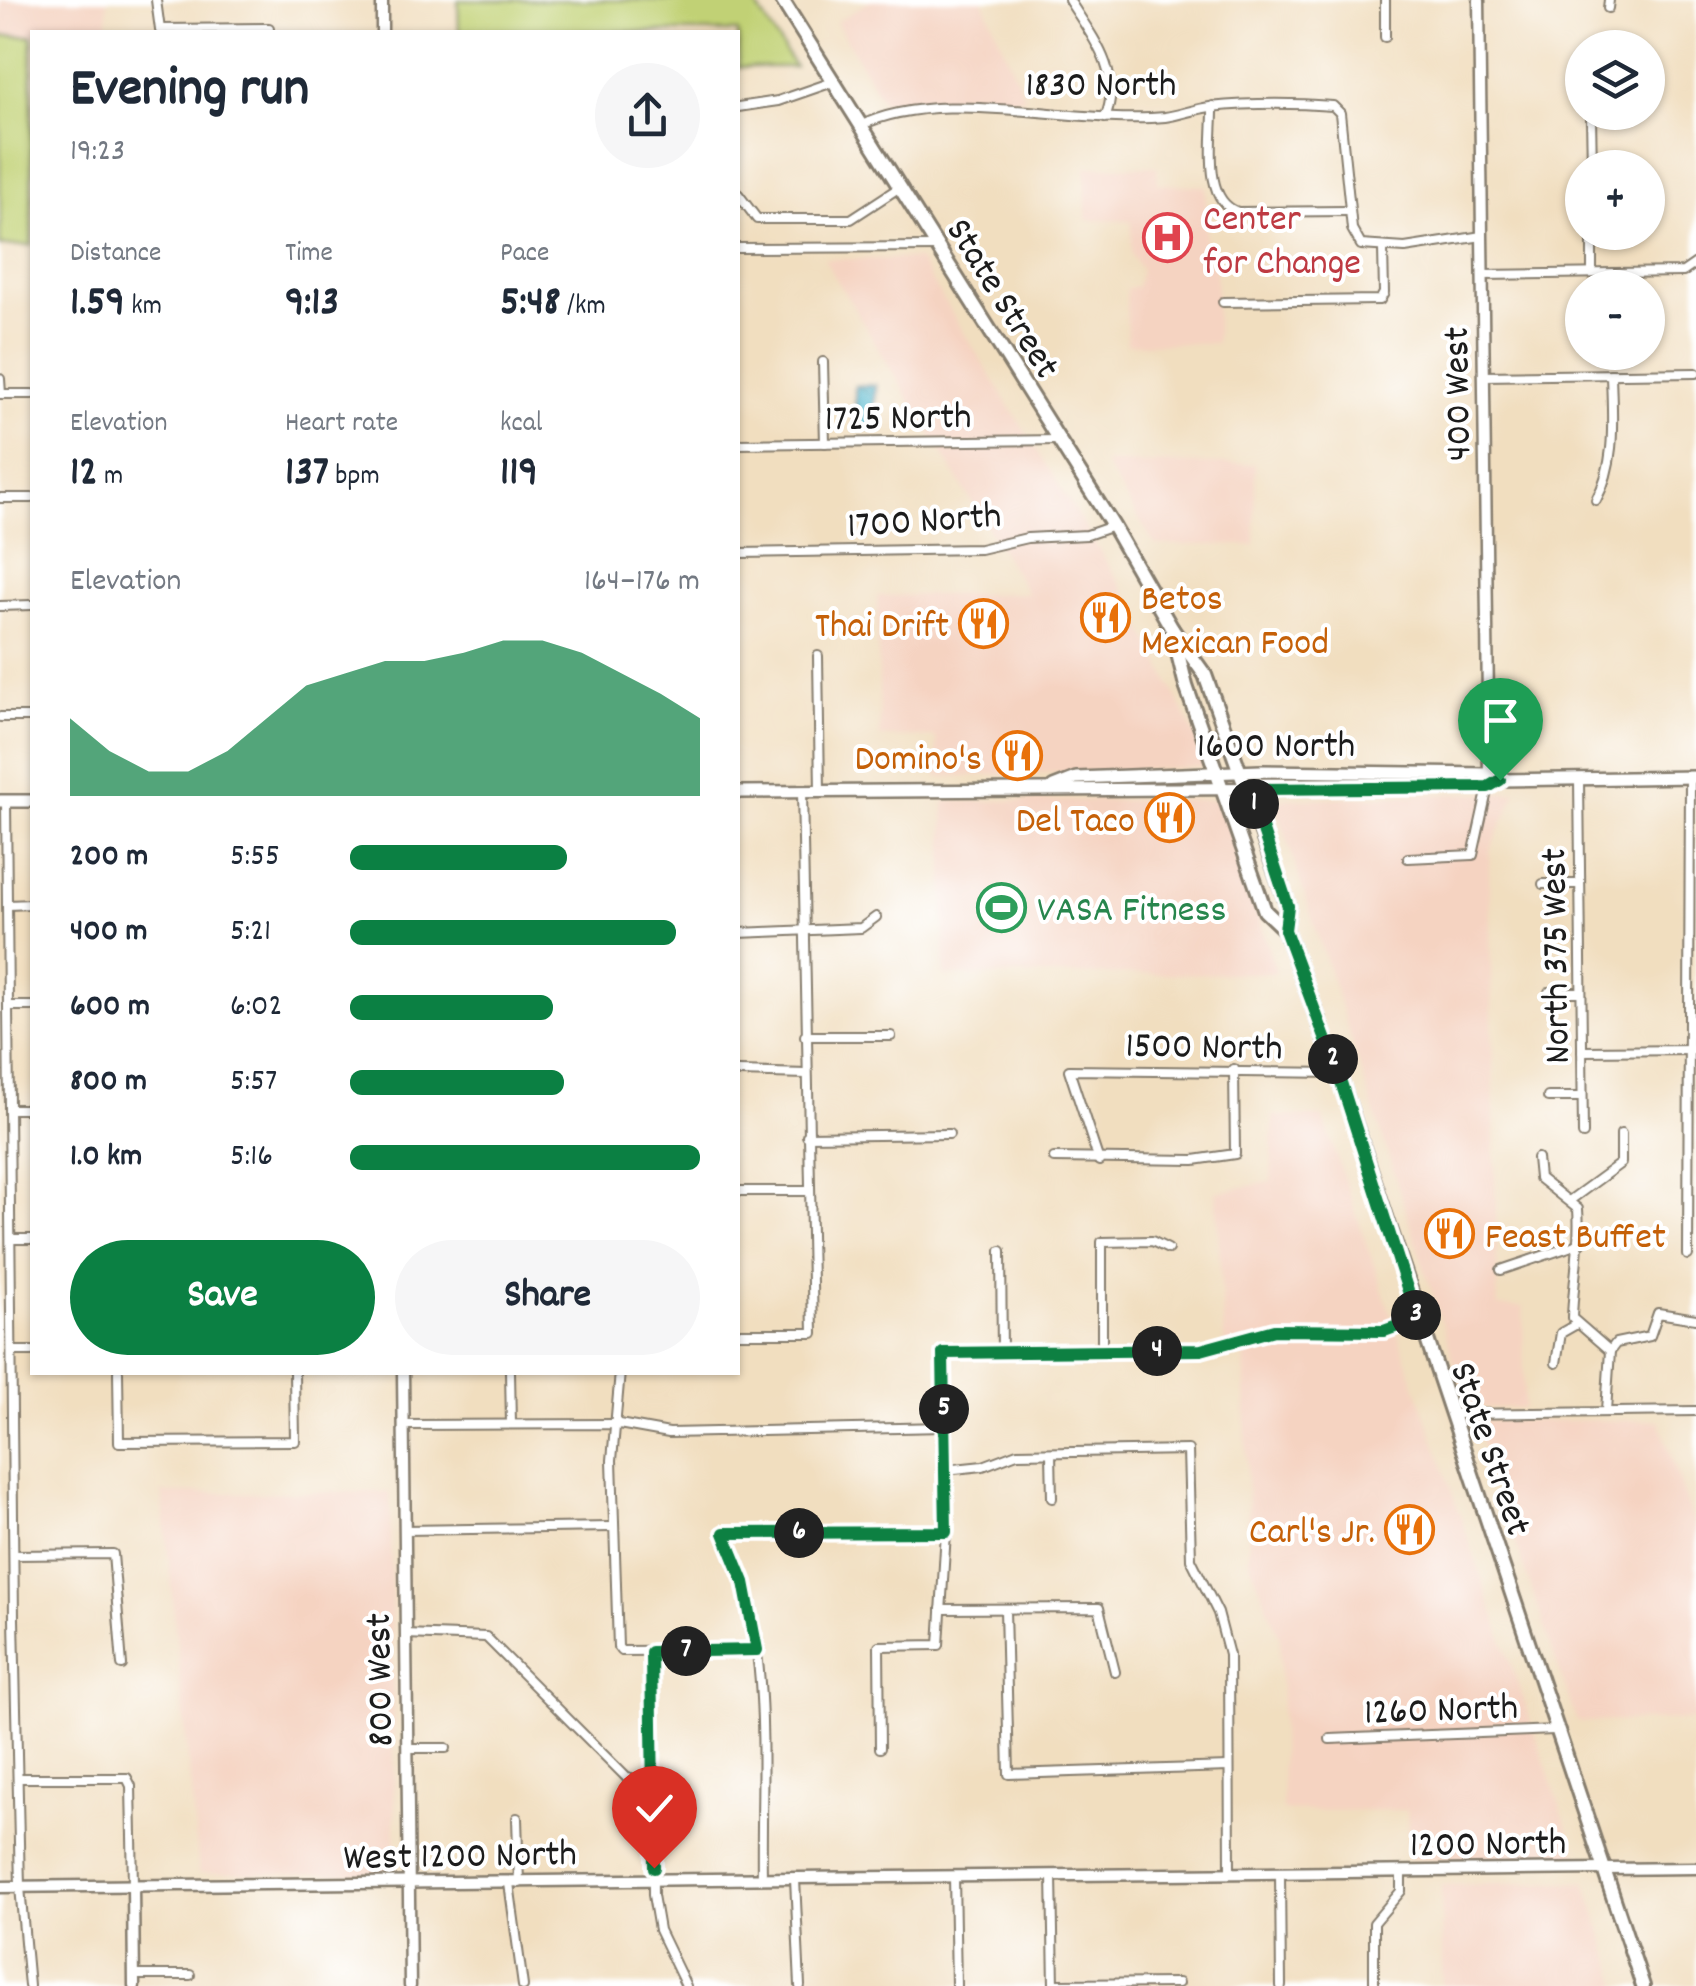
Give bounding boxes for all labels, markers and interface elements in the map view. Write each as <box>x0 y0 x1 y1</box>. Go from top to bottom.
map controls <box>1565 30 1665 370</box>
button: layers <box>1565 30 1665 130</box>
text: Evening run <box>70 53 309 132</box>
street label: 1830 North <box>1025 60 1177 115</box>
button: share <box>595 63 700 168</box>
text: 19:23 <box>70 130 125 176</box>
button: + <box>1565 150 1665 250</box>
place label: Center for Change <box>1203 194 1361 293</box>
street label: State Street <box>929 209 1071 391</box>
hospital icon: Center for Change <box>1142 212 1194 264</box>
text: Distance <box>70 235 161 275</box>
text: Time <box>285 235 333 275</box>
text: Pace <box>500 235 549 275</box>
button: − <box>1565 270 1665 370</box>
text: 1.59 <box>70 275 125 335</box>
text: 9:13 <box>285 275 339 335</box>
text: 5:48 <box>500 275 561 335</box>
text: km <box>125 288 162 328</box>
text: /km <box>561 288 606 328</box>
street label: 400 West <box>1432 326 1489 462</box>
street label: 1725 North <box>824 392 972 449</box>
text: Elevation <box>70 405 167 445</box>
text: Heart rate <box>285 405 398 445</box>
text: kcal <box>500 405 543 445</box>
text: 12 <box>70 445 98 505</box>
text: 137 <box>285 445 329 505</box>
text: 119 <box>500 445 538 505</box>
text: m <box>98 458 123 498</box>
text: bpm <box>329 458 380 498</box>
street label: 1700 North <box>846 491 1003 556</box>
text: Elevation <box>70 560 181 606</box>
text: 164–176 m <box>584 560 700 606</box>
place label: Betos Mexican Food <box>1141 574 1329 673</box>
restaurant icon: Betos Mexican Food <box>1080 592 1132 644</box>
restaurant icon: Thai Drift <box>958 597 1010 649</box>
place label: Thai Drift <box>815 601 949 656</box>
pin <box>1458 678 1543 781</box>
icon: arrive <box>1473 693 1528 748</box>
street label: 1600 North <box>1197 721 1355 776</box>
restaurant icon: Domino's <box>991 730 1043 782</box>
place label: Domino's <box>854 734 982 789</box>
pin: 1 <box>1229 779 1279 829</box>
text: 1 <box>1251 784 1257 824</box>
restaurant icon: Del Taco <box>1144 792 1196 844</box>
place label: Del Taco <box>1016 796 1135 851</box>
text: 200 m <box>70 835 148 881</box>
text: 5:55 <box>230 835 280 881</box>
street label: North 375 West <box>1529 847 1588 1064</box>
sports icon: VASA Fitness <box>976 881 1028 933</box>
place label: VASA Fitness <box>1037 885 1226 940</box>
text: 400 m <box>70 910 147 956</box>
text: 5:21 <box>230 910 271 956</box>
text: 600 m <box>70 985 150 1031</box>
text: 6:02 <box>230 985 282 1031</box>
street label: 1500 North <box>1125 1021 1283 1078</box>
pin: 2 <box>1308 1034 1358 1084</box>
text: 2 <box>1327 1039 1339 1079</box>
text: 800 m <box>70 1060 147 1106</box>
text: 5:57 <box>230 1060 277 1106</box>
text: 1.0 km <box>70 1135 142 1181</box>
text: 5:16 <box>230 1135 273 1181</box>
restaurant icon: Feast Buffet <box>1424 1208 1476 1260</box>
place label: Feast Buffet <box>1485 1212 1666 1267</box>
button: Save <box>70 1240 375 1355</box>
button: Share <box>395 1240 700 1355</box>
pin: 3 <box>1391 1290 1441 1340</box>
text: 3 <box>1410 1295 1422 1335</box>
pin: 4 <box>1132 1326 1182 1376</box>
text: 4 <box>1151 1331 1163 1371</box>
street label: State Street <box>1432 1356 1543 1544</box>
pin: 5 <box>919 1384 969 1434</box>
text: 5 <box>938 1389 950 1429</box>
restaurant icon: Carl's Jr. <box>1384 1503 1436 1555</box>
place label: Carl's Jr. <box>1249 1507 1375 1562</box>
pin: 6 <box>774 1508 824 1558</box>
text: 6 <box>792 1513 806 1553</box>
street label: 800 West <box>354 1612 411 1747</box>
pin: 7 <box>661 1626 711 1676</box>
text: 7 <box>681 1631 691 1671</box>
street label: 1260 North <box>1363 1682 1519 1743</box>
pin <box>612 1766 697 1869</box>
icon: check <box>627 1781 682 1836</box>
street label: 1200 North <box>1409 1818 1567 1875</box>
street label: West 1200 North <box>343 1829 577 1888</box>

